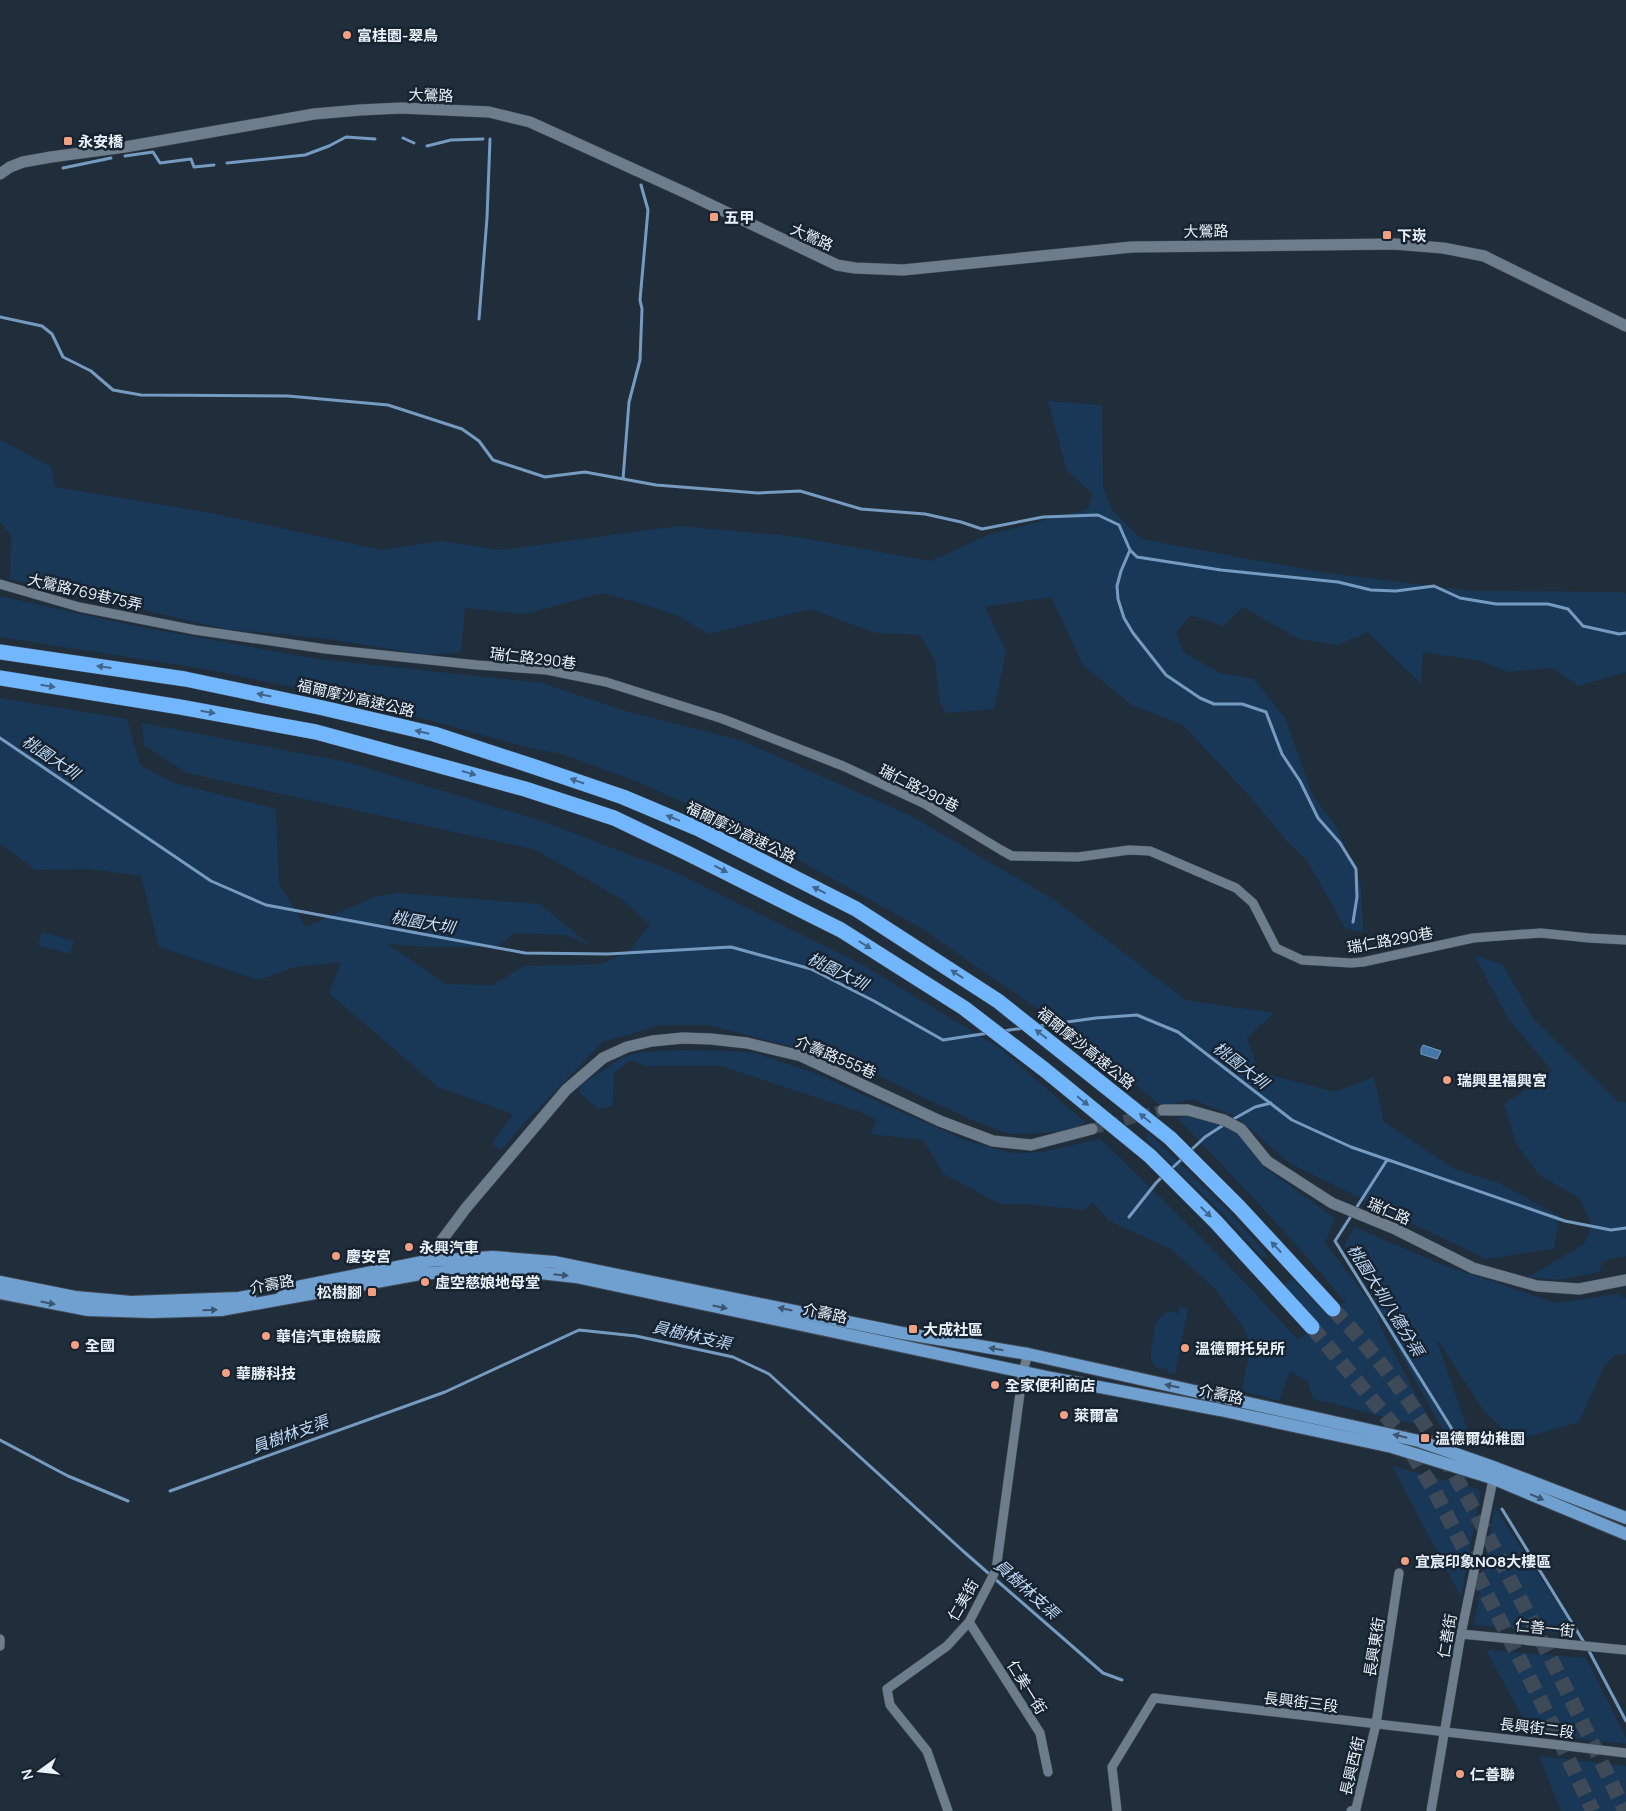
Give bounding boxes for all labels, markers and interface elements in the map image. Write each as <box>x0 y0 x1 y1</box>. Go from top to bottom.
place label: 富桂園-翠鳥 <box>357 25 438 46</box>
marker: 富桂園-翠鳥 <box>341 29 353 41</box>
street label: 大鶯路 <box>408 84 454 106</box>
place label: 永安橋 <box>78 131 124 152</box>
marker: 永安橋 <box>62 135 74 147</box>
place label: 五甲 <box>724 207 754 228</box>
marker: 五甲 <box>708 211 720 223</box>
street label: 大鶯路 <box>787 218 837 256</box>
street label: 大鶯路 <box>1183 220 1229 242</box>
place label: 下崁 <box>1397 225 1427 246</box>
marker: 下崁 <box>1381 229 1393 241</box>
street label: 大鶯路769巷75弄 <box>26 569 144 615</box>
street label: 瑞仁路290巷 <box>489 642 577 674</box>
one-way arrow <box>95 663 111 671</box>
street label: 福爾摩沙高速公路 <box>295 674 417 722</box>
one-way arrow <box>40 682 56 690</box>
one-way arrow <box>256 691 271 699</box>
one-way arrow <box>201 709 217 717</box>
one-way arrow <box>414 727 429 735</box>
water label: 桃園大圳 <box>18 730 85 785</box>
street label: 瑞仁路290巷 <box>875 759 963 817</box>
one-way arrow <box>461 769 476 777</box>
one-way arrow <box>569 777 584 784</box>
street label: 福爾摩沙高速公路 <box>682 796 800 868</box>
one-way arrow <box>665 814 680 822</box>
one-way arrow <box>714 865 728 873</box>
one-way arrow <box>812 886 826 894</box>
water label: 桃園大圳 <box>390 906 458 939</box>
street label: 瑞仁路290巷 <box>1345 922 1435 958</box>
one-way arrow <box>858 940 871 949</box>
water label: 桃園大圳 <box>804 947 873 996</box>
one-way arrow <box>951 970 964 979</box>
street label: 福爾摩沙高速公路 <box>1033 1002 1139 1094</box>
one-way arrow <box>1035 1029 1048 1040</box>
street label: 介壽路555巷 <box>792 1031 880 1083</box>
water label: 桃園大圳 <box>1209 1037 1275 1095</box>
place label: 瑞興里福興宮 <box>1457 1070 1547 1091</box>
marker: 瑞興里福興宮 <box>1441 1074 1453 1086</box>
one-way arrow <box>1076 1096 1089 1107</box>
one-way arrow <box>1139 1112 1152 1123</box>
street label: 瑞仁路 <box>1364 1193 1414 1229</box>
one-way arrow <box>1199 1206 1211 1218</box>
place label: 永興汽車 <box>419 1237 479 1258</box>
water label: 桃園大圳八德分渠 <box>1343 1240 1430 1362</box>
marker: 永興汽車 <box>403 1241 415 1253</box>
one-way arrow <box>1270 1242 1282 1254</box>
place label: 慶安宮 <box>346 1246 391 1267</box>
marker: 慶安宮 <box>330 1250 342 1262</box>
street label: 介壽路 <box>248 1270 296 1298</box>
one-way arrow <box>553 1271 569 1279</box>
place label: 虛空慈娘地母堂 <box>435 1272 540 1293</box>
marker: 虛空慈娘地母堂 <box>419 1276 431 1288</box>
place label: 松樹腳 <box>317 1282 362 1303</box>
marker: 松樹腳 <box>366 1286 378 1298</box>
street label: 介壽路 <box>801 1298 849 1328</box>
one-way arrow <box>40 1299 56 1307</box>
one-way arrow <box>712 1303 727 1311</box>
one-way arrow <box>778 1305 793 1313</box>
one-way arrow <box>202 1306 218 1314</box>
water label: 員樹林支渠 <box>651 1315 735 1355</box>
place label: 大成社區 <box>923 1319 983 1340</box>
marker: 大成社區 <box>907 1323 919 1335</box>
place label: 華信汽車檢驗廠 <box>276 1326 381 1347</box>
marker: 華信汽車檢驗廠 <box>260 1330 272 1342</box>
place label: 全國 <box>85 1335 115 1356</box>
place label: 溫德爾托兒所 <box>1195 1338 1285 1359</box>
marker: 全國 <box>69 1339 81 1351</box>
marker: 溫德爾托兒所 <box>1179 1342 1191 1354</box>
one-way arrow <box>988 1345 1004 1353</box>
place label: 華勝科技 <box>236 1363 296 1384</box>
marker: 華勝科技 <box>220 1367 232 1379</box>
place label: 全家便利商店 <box>1005 1375 1095 1396</box>
marker: 全家便利商店 <box>989 1379 1001 1391</box>
street label: 介壽路 <box>1197 1379 1245 1409</box>
one-way arrow <box>1165 1382 1180 1390</box>
place label: 萊爾富 <box>1074 1405 1119 1426</box>
water label: 員樹林支渠 <box>249 1409 333 1458</box>
marker: 萊爾富 <box>1058 1409 1070 1421</box>
place label: 溫德爾幼稚園 <box>1435 1428 1525 1449</box>
one-way arrow <box>1392 1432 1407 1440</box>
marker: 溫德爾幼稚園 <box>1419 1432 1431 1444</box>
one-way arrow <box>1530 1494 1544 1502</box>
place label: 宜宸印象NO8大樓區 <box>1415 1551 1551 1572</box>
water label: 員樹林支渠 <box>990 1554 1066 1625</box>
marker: 宜宸印象NO8大樓區 <box>1399 1555 1411 1567</box>
street label: 仁美街 <box>943 1575 983 1625</box>
street label: 仁善街 <box>1433 1612 1461 1660</box>
street label: 仁善一街 <box>1514 1614 1576 1642</box>
street label: 長興東街 <box>1359 1616 1389 1678</box>
street label: 仁美一街 <box>1002 1656 1052 1718</box>
street label: 長興街三段 <box>1262 1687 1340 1717</box>
street label: 長興街二段 <box>1498 1713 1576 1743</box>
street label: 長興西街 <box>1335 1734 1369 1798</box>
north arrow <box>15 1746 65 1796</box>
place label: 仁善聯 <box>1470 1764 1515 1785</box>
text: N <box>16 1767 37 1782</box>
marker: 仁善聯 <box>1454 1768 1466 1780</box>

